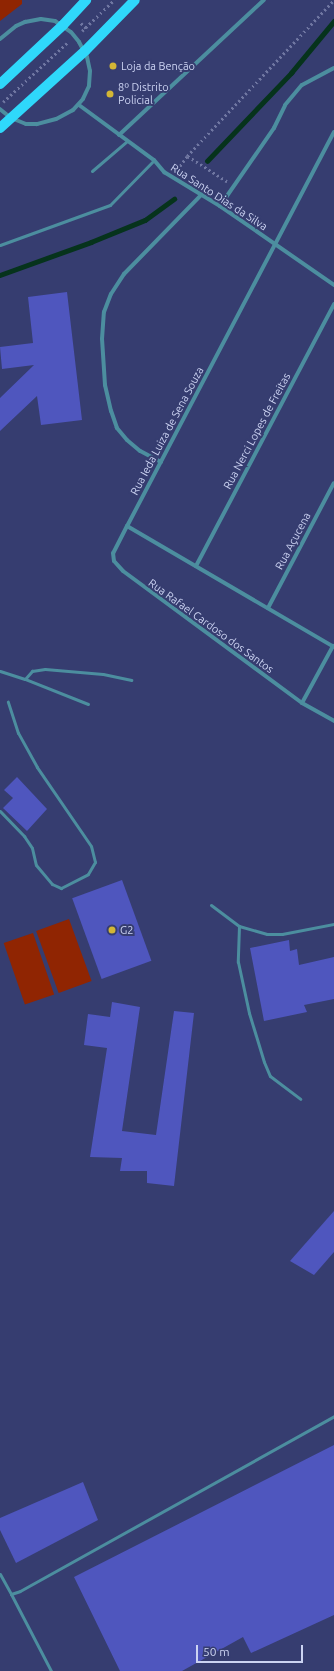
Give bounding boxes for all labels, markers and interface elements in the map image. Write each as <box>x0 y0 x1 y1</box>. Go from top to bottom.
place label: Loja da Benção <box>121 59 195 73</box>
marker: Loja da Benção <box>108 61 118 71</box>
place label: 8º Distrito Policial <box>118 81 169 107</box>
marker: 8º Distrito Policial <box>105 89 115 99</box>
street label: Rua Santo Dias da Silva <box>168 161 270 233</box>
street label: Rua Ieda Luiza de Sena Souza <box>128 365 206 497</box>
street label: Rua Nerci Lopes de Freitas <box>221 371 293 491</box>
street label: Rua Açucena <box>272 510 314 572</box>
street label: Rua Rafael Cardoso dos Santos <box>146 576 276 676</box>
place label: G2 <box>120 923 133 937</box>
marker: G2 <box>107 925 117 935</box>
scale bar <box>198 1637 305 1663</box>
text: 50 m <box>203 1645 230 1658</box>

